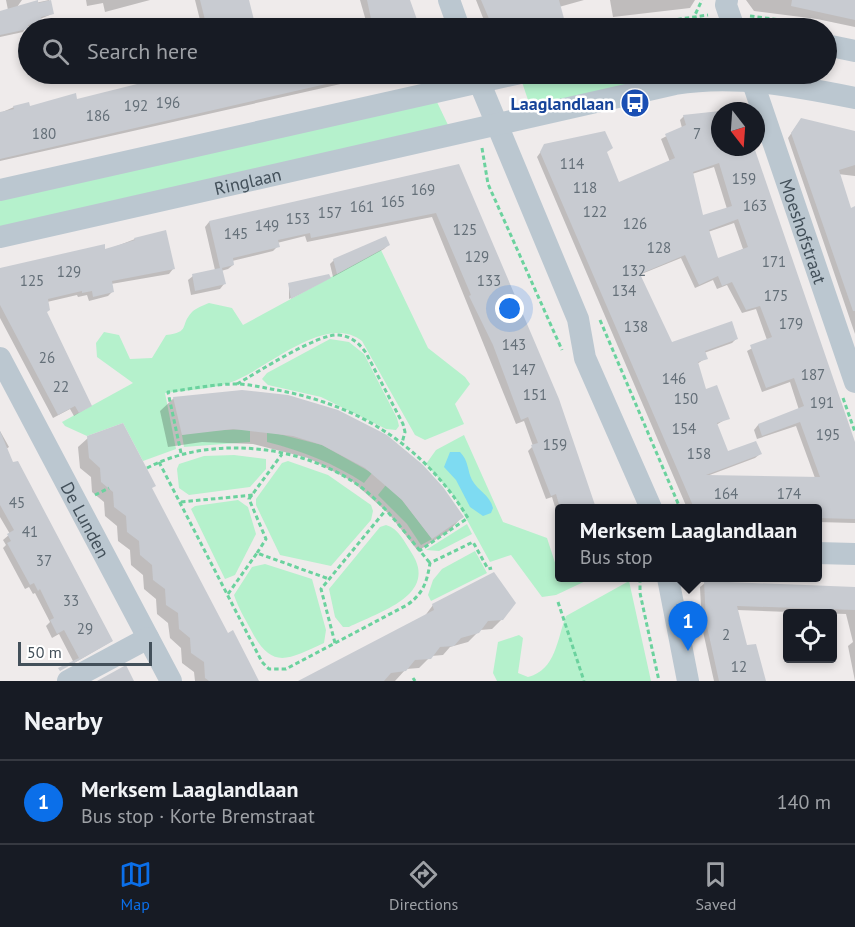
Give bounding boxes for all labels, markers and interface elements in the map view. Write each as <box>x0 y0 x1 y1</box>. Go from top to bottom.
search box <box>18 18 837 84</box>
icon: search <box>39 35 72 68</box>
text: Search here <box>87 37 198 65</box>
bus stop icon: Laaglandlaan <box>619 87 651 119</box>
place label: Laaglandlaan <box>511 92 614 115</box>
house number: 196 <box>156 93 180 112</box>
house number: 192 <box>124 96 148 115</box>
north arrow <box>711 102 765 156</box>
house number: 186 <box>86 106 110 125</box>
house number: 180 <box>32 124 56 143</box>
house number: 7 <box>693 124 701 143</box>
house number: 114 <box>560 154 584 173</box>
street label: Ringlaan <box>212 162 283 200</box>
house number: 159 <box>732 169 756 188</box>
street label: Moeshofstraat <box>775 176 832 287</box>
house number: 118 <box>573 178 597 197</box>
house number: 169 <box>411 180 435 199</box>
house number: 165 <box>381 192 405 211</box>
house number: 163 <box>743 196 767 215</box>
house number: 161 <box>350 197 374 216</box>
house number: 122 <box>583 202 607 221</box>
house number: 157 <box>318 203 342 222</box>
house number: 153 <box>286 209 310 228</box>
house number: 126 <box>623 214 647 233</box>
house number: 149 <box>255 216 279 235</box>
house number: 125 <box>453 220 477 239</box>
house number: 145 <box>224 224 248 243</box>
house number: 128 <box>647 238 671 257</box>
house number: 129 <box>465 247 489 266</box>
house number: 171 <box>762 252 786 271</box>
house number: 132 <box>622 261 646 280</box>
house number: 129 <box>57 262 81 281</box>
house number: 125 <box>20 271 44 290</box>
house number: 133 <box>477 271 501 290</box>
house number: 134 <box>612 281 636 300</box>
house number: 175 <box>764 286 788 305</box>
your location <box>495 294 524 323</box>
house number: 179 <box>779 314 803 333</box>
house number: 138 <box>624 317 648 336</box>
house number: 143 <box>502 335 526 354</box>
house number: 26 <box>39 348 55 367</box>
house number: 147 <box>512 360 536 379</box>
house number: 187 <box>801 365 825 384</box>
house number: 146 <box>662 369 686 388</box>
house number: 22 <box>53 377 69 396</box>
house number: 151 <box>523 385 547 404</box>
house number: 150 <box>674 389 698 408</box>
house number: 191 <box>810 393 834 412</box>
house number: 154 <box>672 419 696 438</box>
house number: 195 <box>816 425 840 444</box>
house number: 159 <box>543 435 567 454</box>
house number: 158 <box>687 444 711 463</box>
street label: De Lunden <box>56 478 115 562</box>
house number: 164 <box>714 484 738 503</box>
house number: 174 <box>777 484 801 503</box>
house number: 45 <box>9 493 25 512</box>
popup <box>555 504 822 582</box>
text: Merksem Laaglandlaan <box>580 516 797 544</box>
house number: 41 <box>22 522 38 541</box>
text: Bus stop <box>580 544 653 570</box>
house number: 37 <box>36 551 52 570</box>
house number: 33 <box>63 591 79 610</box>
pin: 1 <box>668 602 708 651</box>
map controls <box>783 609 837 663</box>
button: locate <box>783 609 837 663</box>
house number: 29 <box>77 619 93 638</box>
house number: 2 <box>722 625 730 644</box>
scale bar <box>18 639 152 666</box>
text: 50 m <box>27 642 62 662</box>
house number: 12 <box>731 657 747 676</box>
text: Nearby <box>24 704 102 737</box>
text: Merksem Laaglandlaan <box>81 775 298 803</box>
text: 1 <box>38 789 49 815</box>
text: 140 m <box>777 789 831 815</box>
text: Bus stop · Korte Bremstraat <box>81 803 315 829</box>
tab: Map <box>119 858 152 914</box>
tab: Directions <box>389 858 458 914</box>
tab: Saved <box>696 858 736 914</box>

